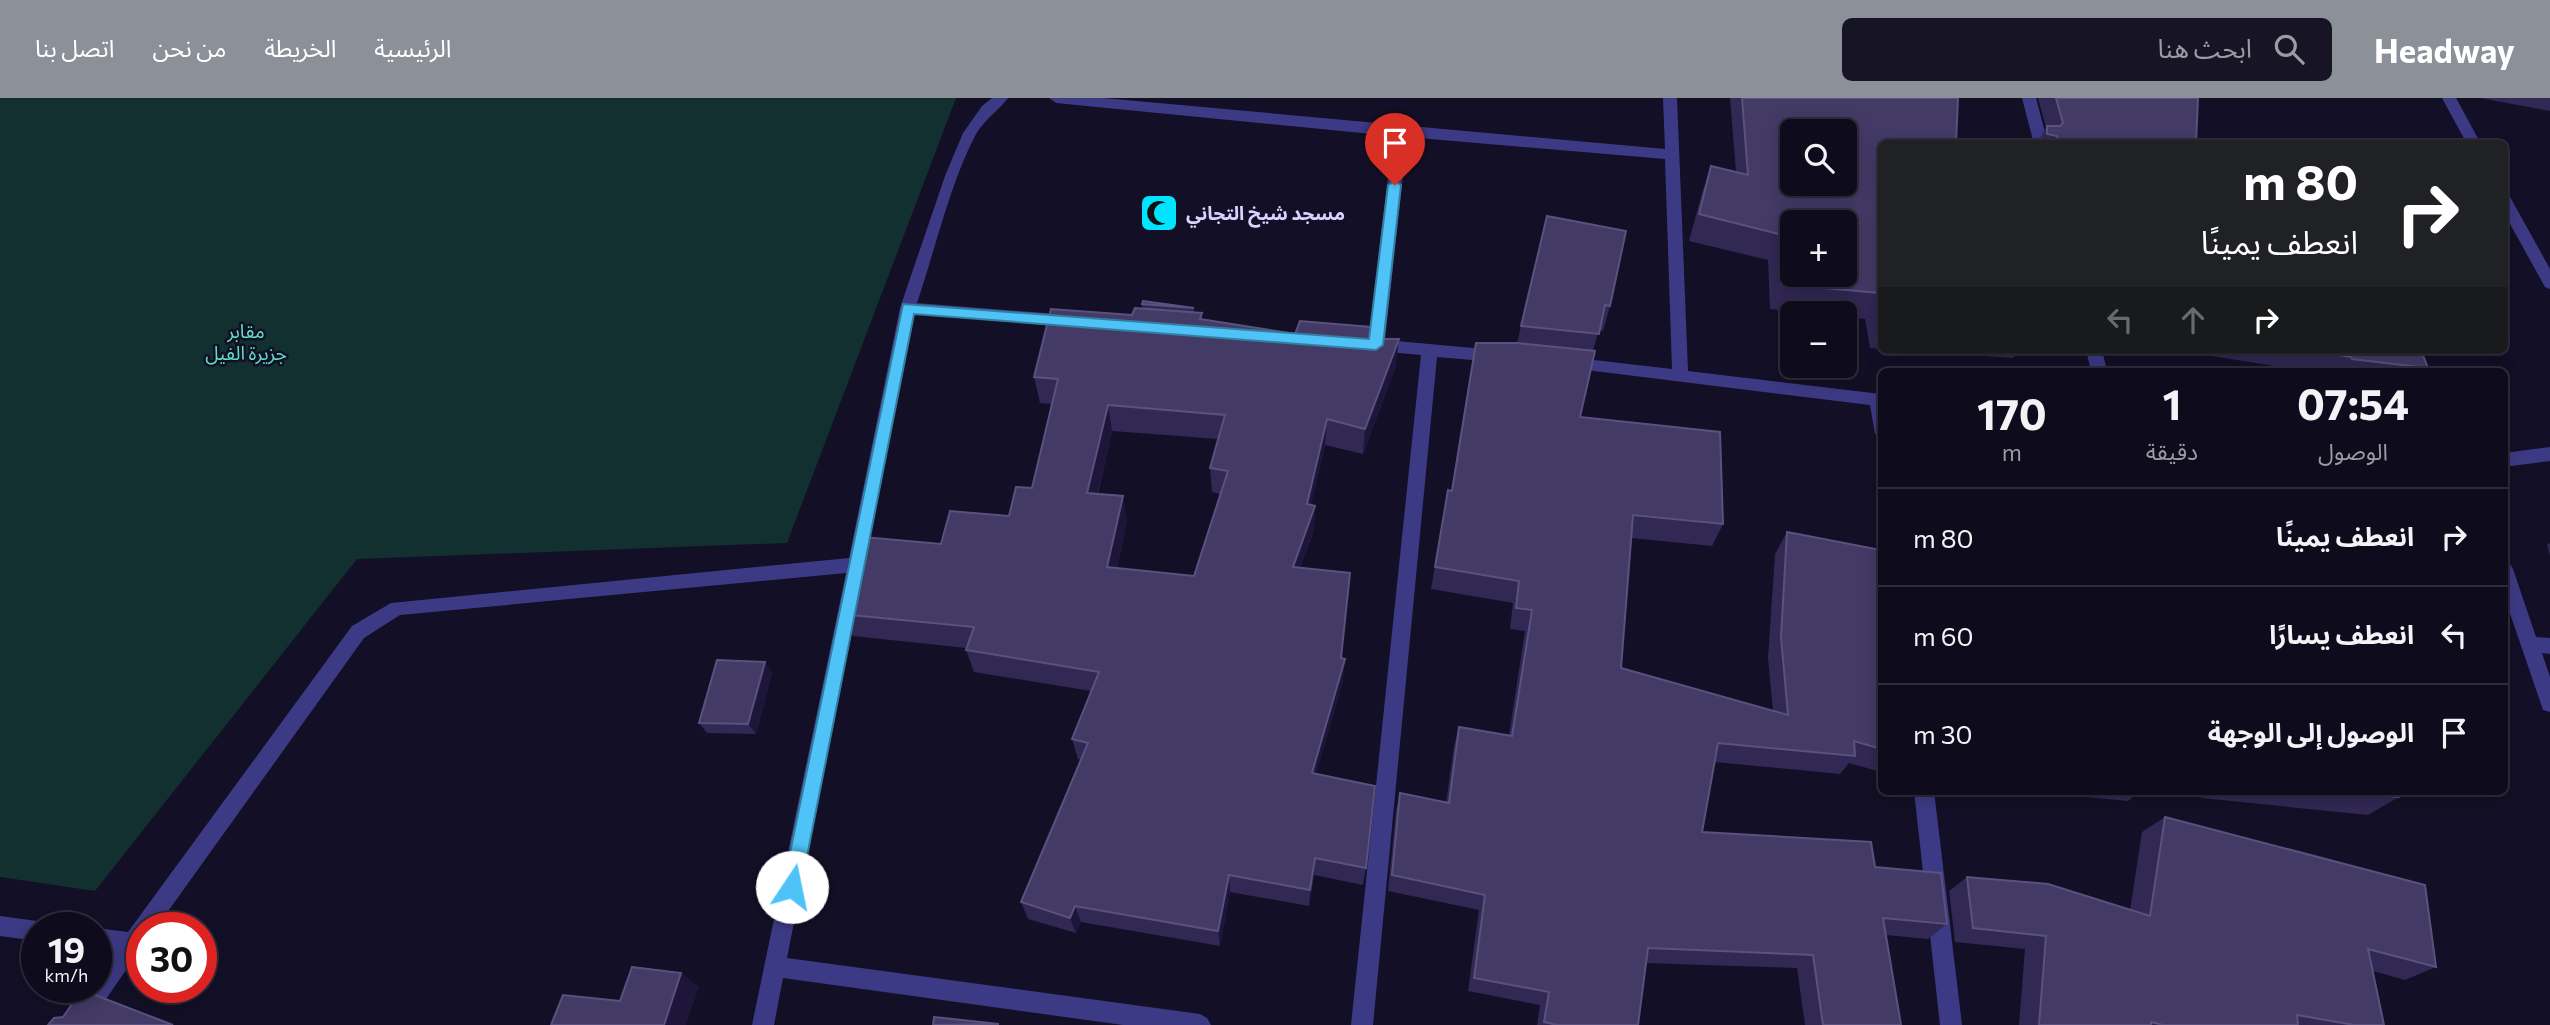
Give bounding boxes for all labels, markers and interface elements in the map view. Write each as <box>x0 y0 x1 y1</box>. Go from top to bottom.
search box <box>1842 18 2332 81</box>
text: Headway <box>2374 29 2515 70</box>
icon: search <box>2270 30 2308 68</box>
text: ابحث هنا <box>2157 32 2252 63</box>
text: اتصل بنا <box>35 33 114 62</box>
text: من نحن <box>152 33 226 62</box>
text: الخريطة <box>264 33 336 62</box>
text: الرئيسية <box>374 33 452 62</box>
pin <box>1365 113 1425 185</box>
map controls <box>1780 119 1857 378</box>
button: search <box>1780 119 1857 196</box>
icon: arrive <box>1376 124 1414 162</box>
text: 80 m <box>2243 150 2358 210</box>
icon: right <box>2382 168 2473 259</box>
mosque icon: مسجد شيخ التجاني <box>1138 192 1180 234</box>
place label: مسجد شيخ التجاني <box>1186 201 1345 228</box>
button: + <box>1780 210 1857 287</box>
text: انعطف يمينًا <box>2201 221 2358 261</box>
button: − <box>1780 301 1857 378</box>
icon: left <box>2101 301 2139 339</box>
icon: ahead <box>2174 301 2212 339</box>
icon: right <box>2247 301 2285 339</box>
park label: مقابر جزيرة الفيل <box>205 319 287 365</box>
text: 1 <box>2162 377 2181 429</box>
text: 07:54 <box>2297 377 2409 429</box>
text: 170 <box>1977 387 2047 439</box>
text: دقيقة <box>2146 437 2198 465</box>
text: الوصول <box>2318 437 2388 465</box>
text: m <box>2002 438 2022 466</box>
icon: right <box>2435 518 2473 556</box>
text: انعطف يمينًا <box>2276 520 2414 551</box>
text: 80 m <box>1913 522 1973 553</box>
icon: left <box>2435 616 2473 654</box>
text: انعطف يسارًا <box>2269 618 2414 649</box>
text: 60 m <box>1913 620 1973 651</box>
icon: arrive <box>2435 714 2473 752</box>
text: الوصول إلى الوجهة <box>2208 716 2414 747</box>
text: 30 m <box>1913 718 1972 749</box>
position arrow <box>755 850 829 924</box>
speed limit sign: 30 <box>126 912 217 1003</box>
text: 19 <box>48 927 85 970</box>
text: km/h <box>45 964 88 986</box>

